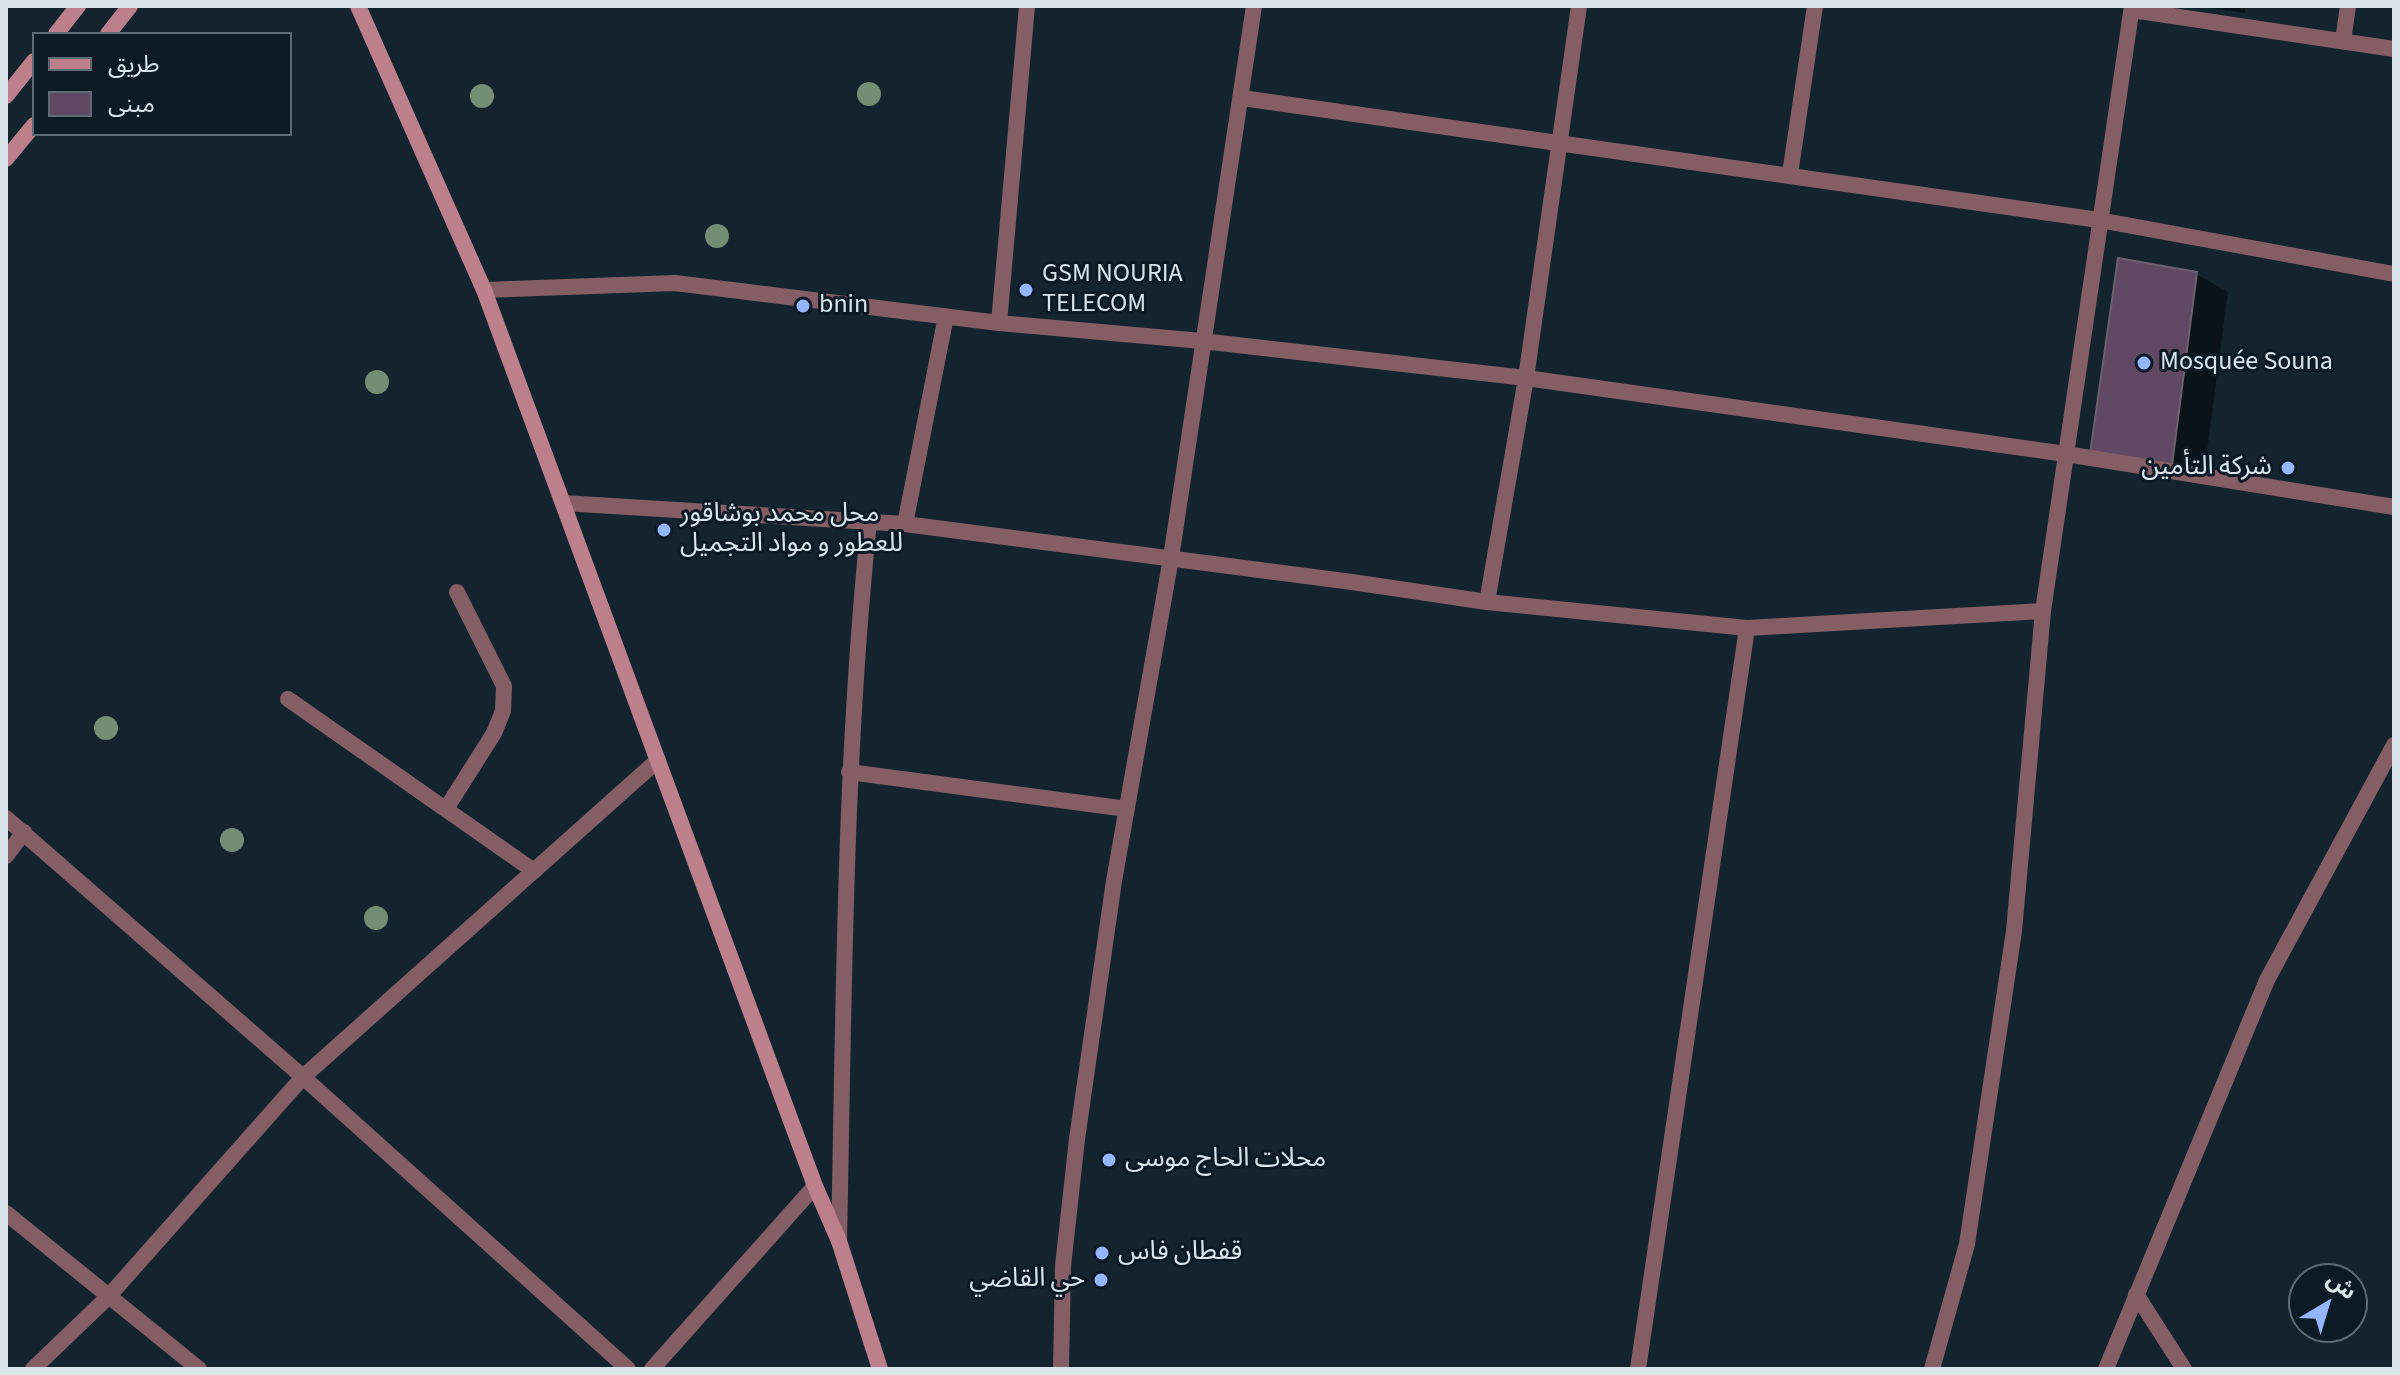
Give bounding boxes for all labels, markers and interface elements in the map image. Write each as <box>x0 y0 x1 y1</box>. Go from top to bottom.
legend <box>32 32 292 136</box>
text: طريق <box>108 47 160 82</box>
text: مبنى <box>108 87 155 122</box>
place label: GSM NOURIA TELECOM <box>1042 259 1183 320</box>
marker: GSM NOURIA TELECOM <box>1017 281 1035 299</box>
place label: bnin <box>819 290 868 322</box>
marker: bnin <box>794 297 812 315</box>
place label: Mosquée Souna <box>2160 347 2333 379</box>
marker: Mosquée Souna <box>2135 354 2153 372</box>
place label: شركة التأمين <box>2141 452 2272 484</box>
marker: شركة التأمين <box>2279 459 2297 477</box>
place label: محل محمد بوشاقور للعطور و مواد التجميل <box>680 499 903 560</box>
marker: محل محمد بوشاقور للعطور و مواد التجميل <box>655 521 673 539</box>
place label: محلات الحاج موسى <box>1125 1144 1326 1176</box>
marker: محلات الحاج موسى <box>1100 1151 1118 1169</box>
place label: قفطان فاس <box>1118 1237 1242 1269</box>
marker: قفطان فاس <box>1093 1244 1111 1262</box>
north arrow <box>2288 1263 2368 1343</box>
place label: حي القاضي <box>969 1264 1085 1296</box>
text: ش <box>2320 1264 2363 1308</box>
marker: حي القاضي <box>1092 1271 1110 1289</box>

